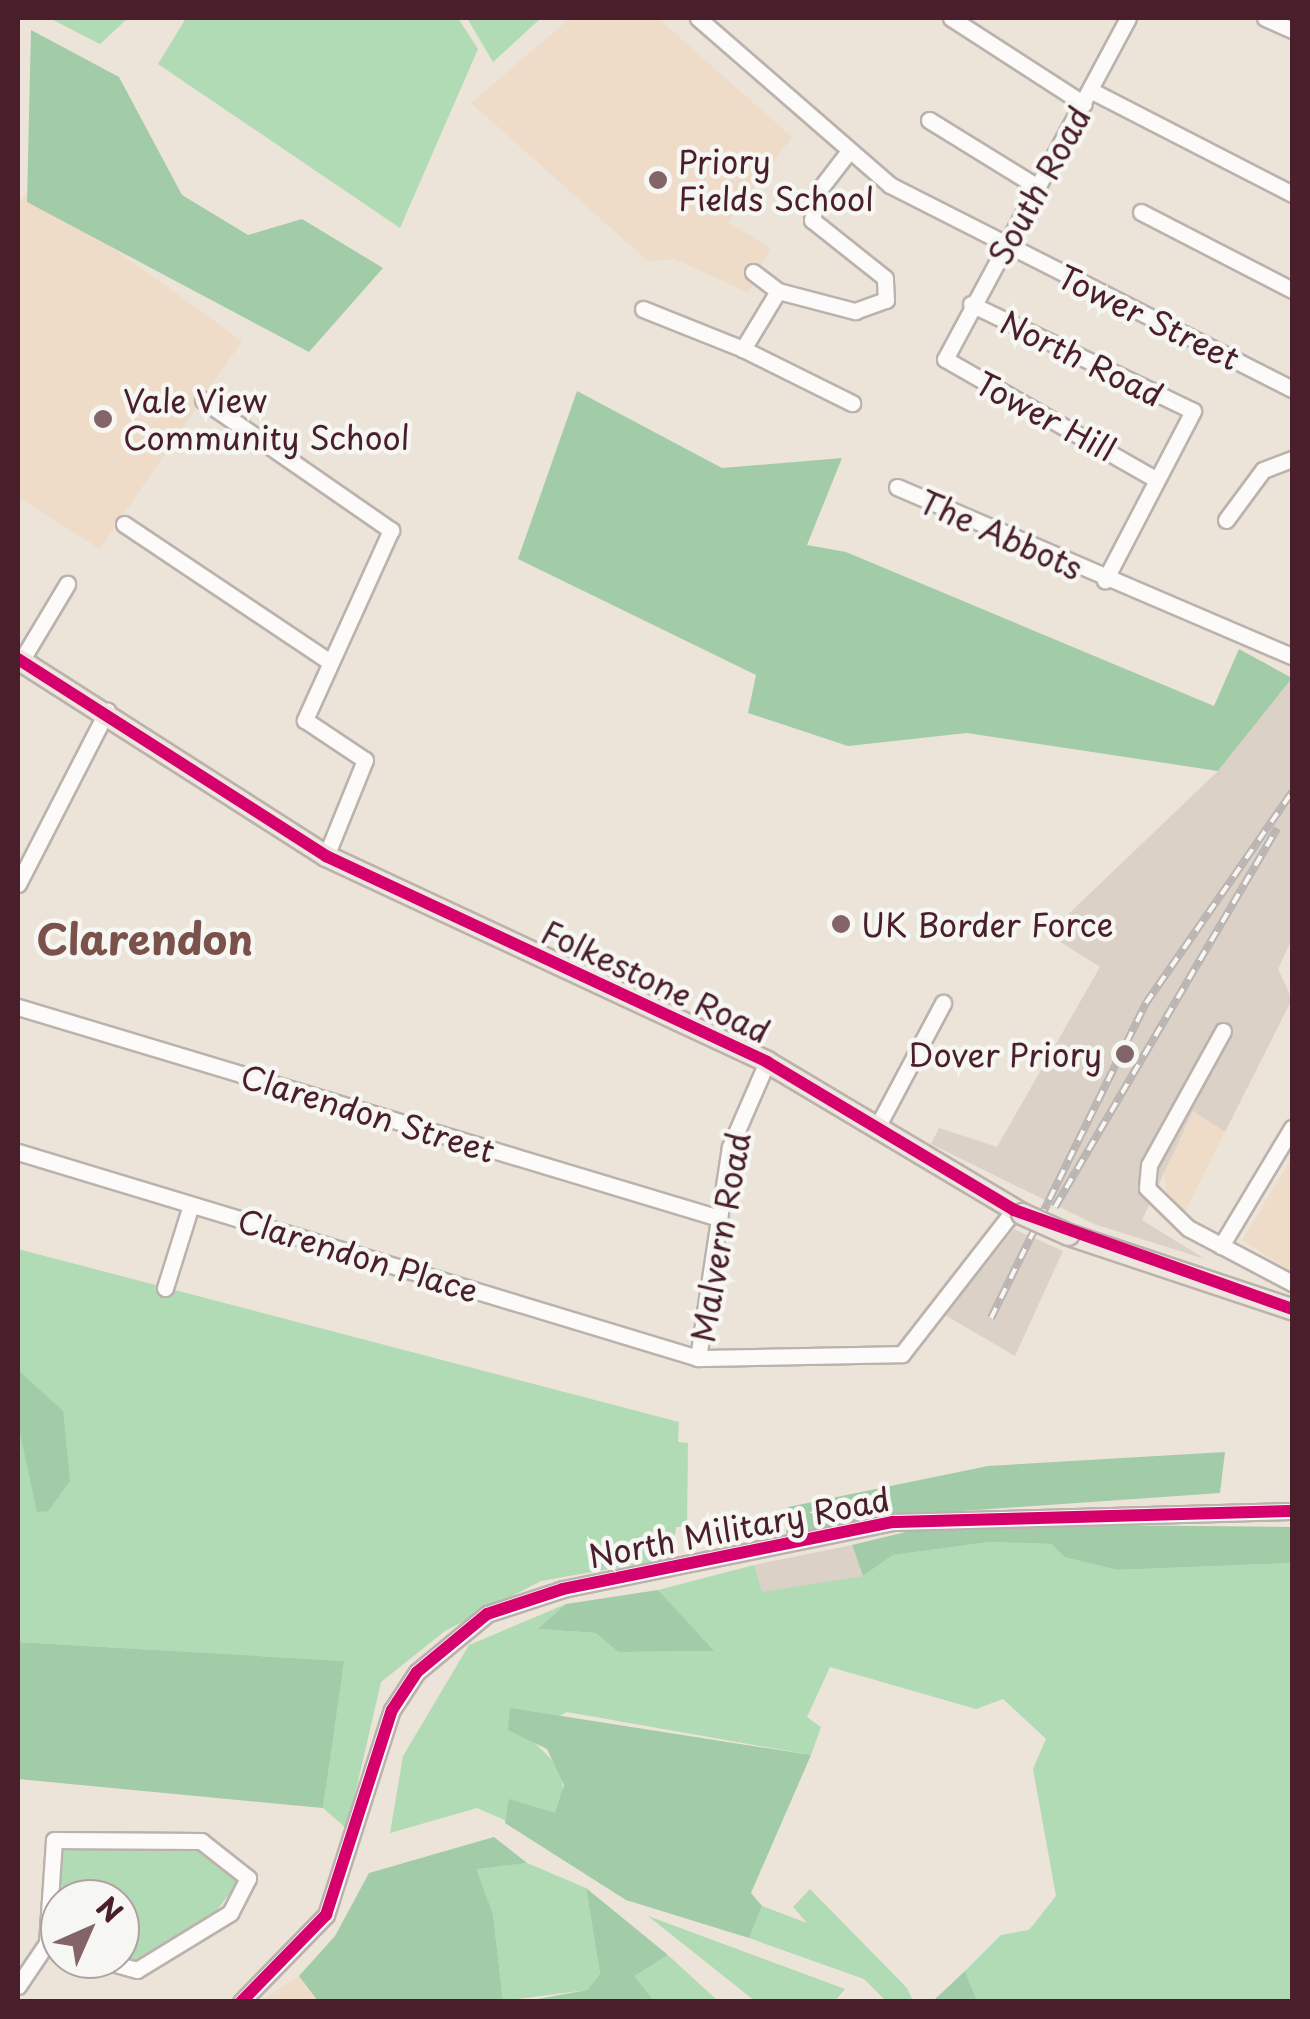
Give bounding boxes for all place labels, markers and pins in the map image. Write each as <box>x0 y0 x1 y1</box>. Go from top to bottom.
place label: Priory Fields School <box>678 143 875 218</box>
marker: Priory Fields School <box>647 169 669 191</box>
place label: Vale View Community School <box>123 382 412 457</box>
marker: Vale View Community School <box>92 408 114 430</box>
place label: UK Border Force <box>861 905 1116 943</box>
marker: UK Border Force <box>830 913 852 935</box>
place label: Dover Priory <box>908 1035 1102 1073</box>
marker: Dover Priory <box>1112 1041 1138 1067</box>

